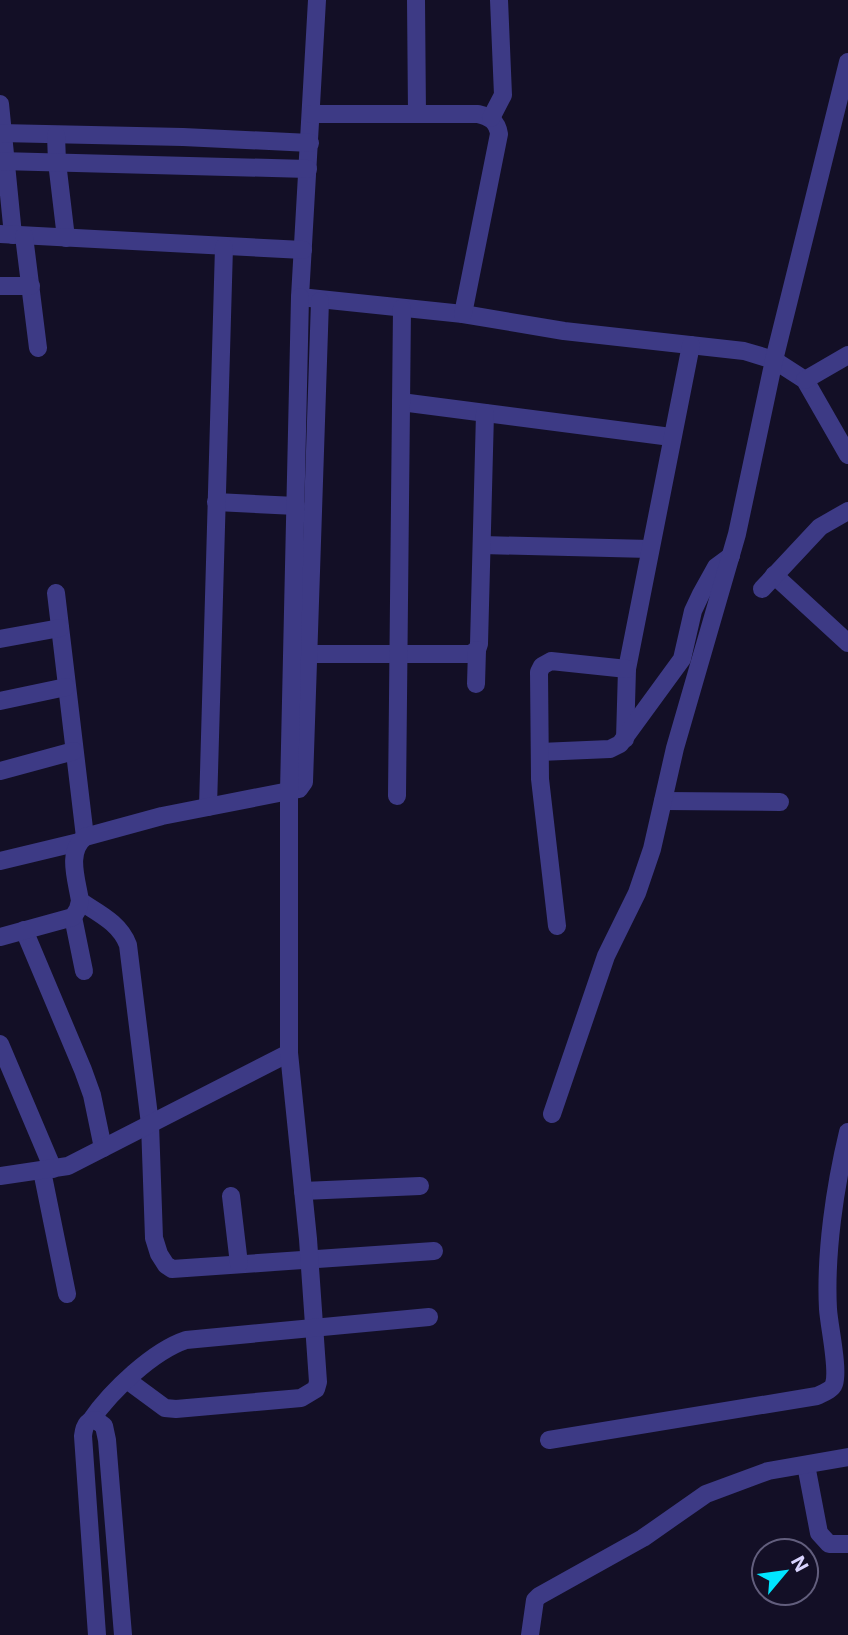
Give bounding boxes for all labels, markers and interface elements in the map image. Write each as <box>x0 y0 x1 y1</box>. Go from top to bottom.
north arrow <box>750 1537 820 1607</box>
text: N <box>786 1552 813 1576</box>

